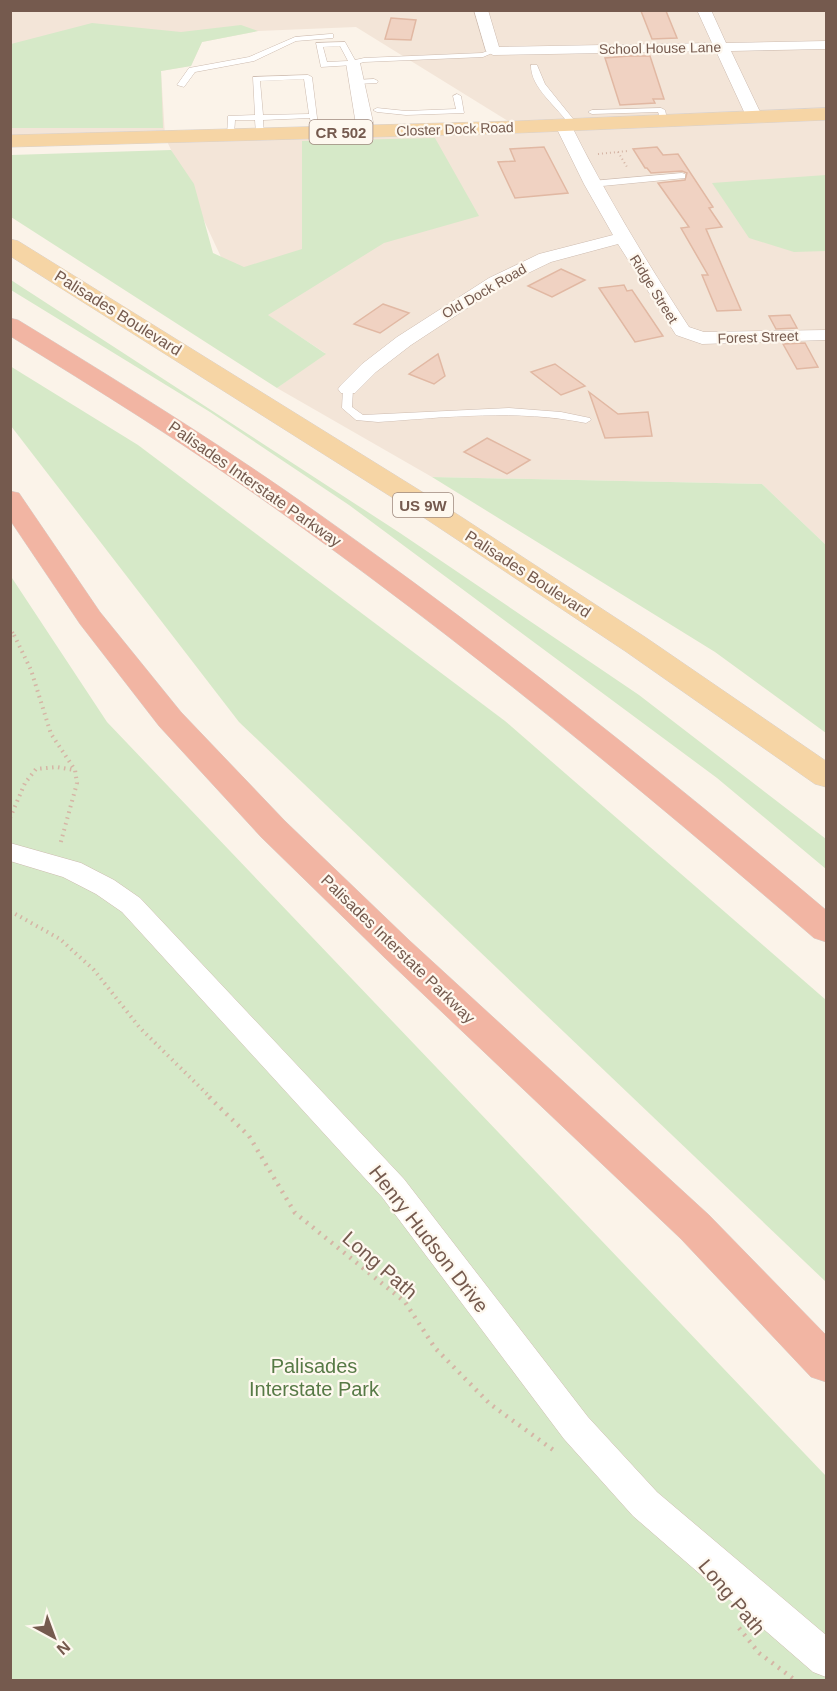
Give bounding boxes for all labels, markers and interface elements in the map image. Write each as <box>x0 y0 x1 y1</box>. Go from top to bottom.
street label: School House Lane <box>599 39 721 57</box>
street label: Closter Dock Road <box>396 119 514 139</box>
road number: CR 502 <box>310 120 372 144</box>
street label: Ridge Street <box>627 252 681 326</box>
street label: Old Dock Road <box>439 260 529 322</box>
street label: Palisades Boulevard <box>52 267 184 359</box>
street label: Forest Street <box>717 328 799 346</box>
street label: Palisades Interstate Parkway <box>166 418 344 550</box>
road number: US 9W <box>393 493 453 517</box>
street label: Palisades Boulevard <box>462 527 594 621</box>
street label: Palisades Interstate Parkway <box>318 871 478 1027</box>
street label: Henry Hudson Drive <box>365 1161 493 1317</box>
street label: Long Path <box>338 1227 422 1303</box>
park label: Palisades Interstate Park <box>249 1355 380 1400</box>
street label: Long Path <box>694 1555 770 1639</box>
north arrow <box>24 1607 84 1667</box>
text: N <box>54 1638 73 1658</box>

